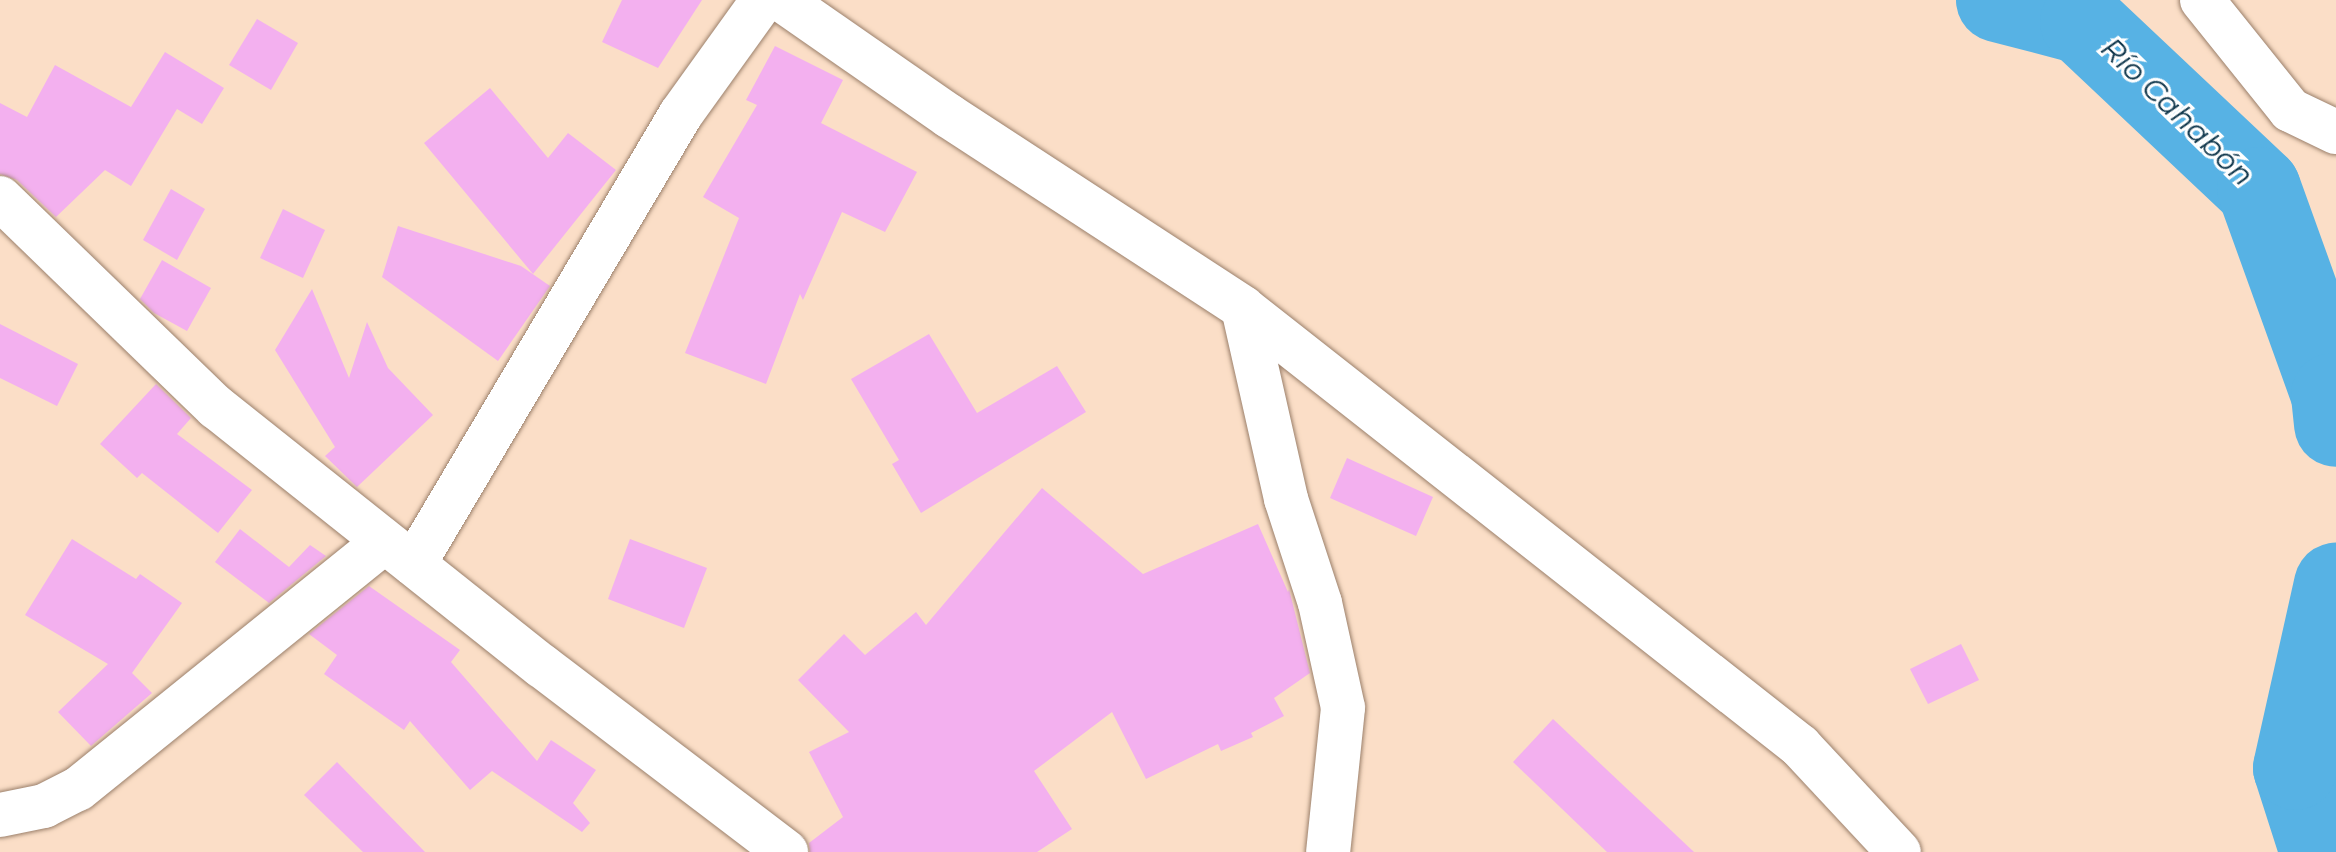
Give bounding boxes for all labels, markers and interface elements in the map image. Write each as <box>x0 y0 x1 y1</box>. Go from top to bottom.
water label: Río Cahabón <box>2093 30 2261 194</box>

